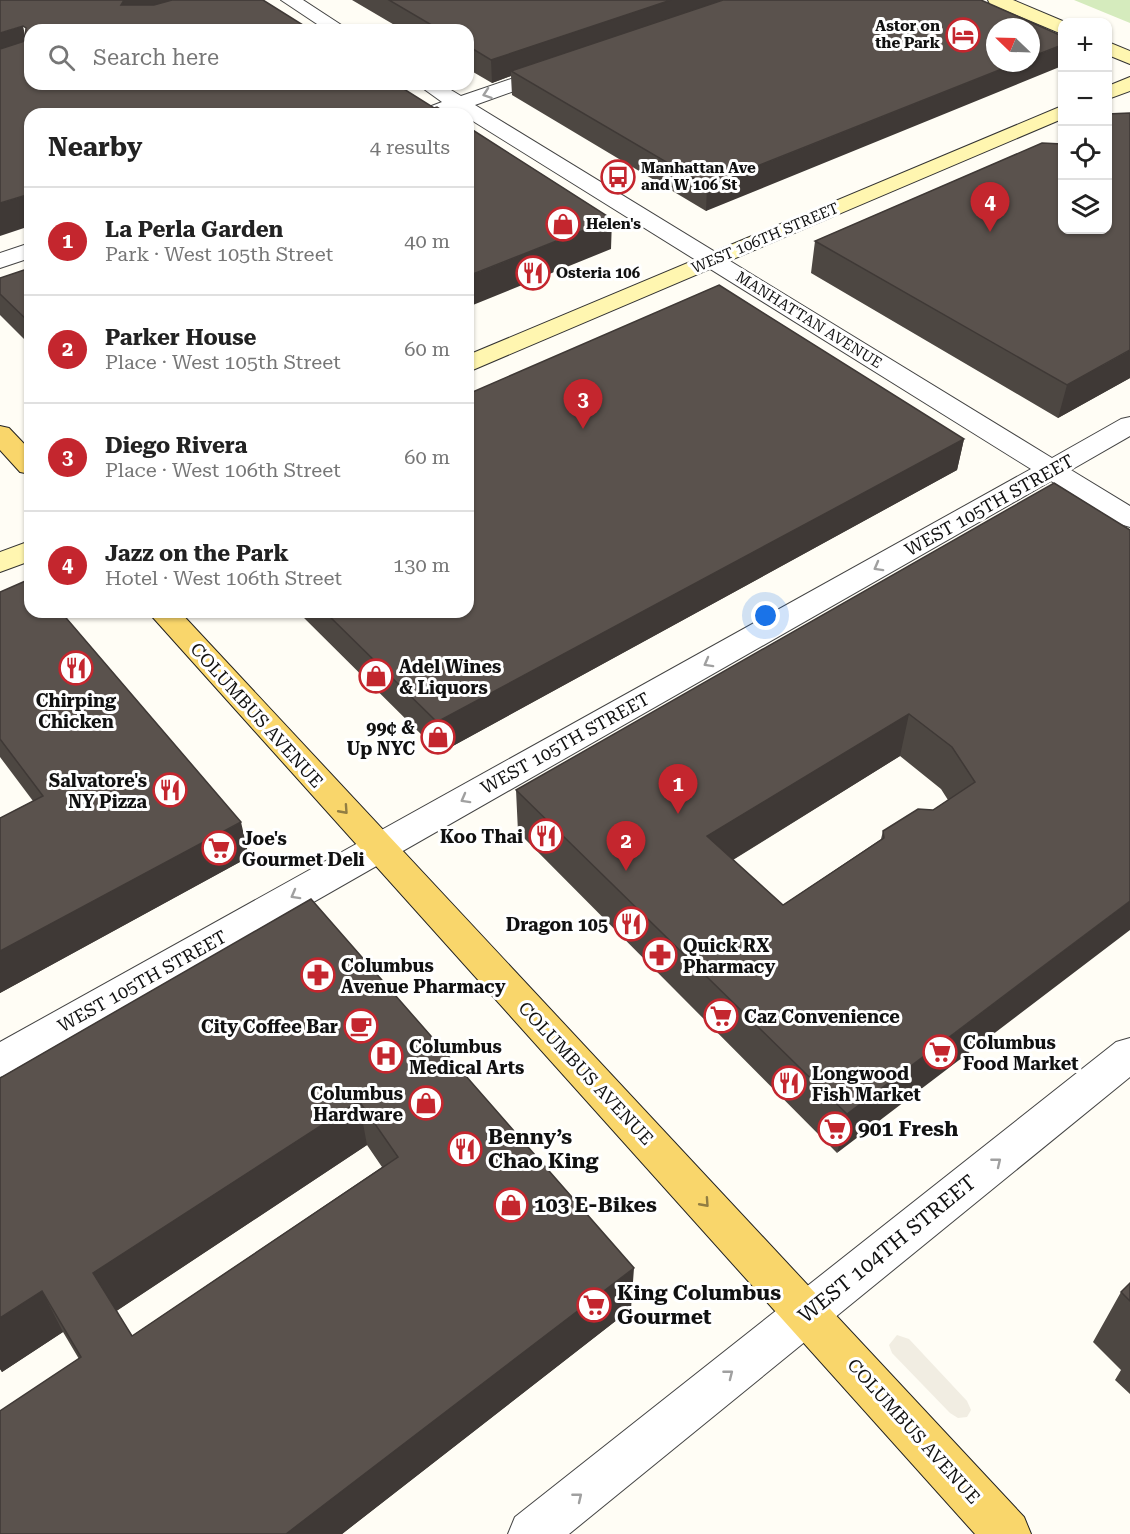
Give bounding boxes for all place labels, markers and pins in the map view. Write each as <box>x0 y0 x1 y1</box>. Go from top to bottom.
place label: Astor on the Park <box>875 17 941 52</box>
hotel icon: Astor on the Park <box>945 17 981 53</box>
bus stop icon: Manhattan Ave and W 106 St <box>600 159 636 195</box>
place label: Manhattan Ave and W 106 St <box>641 159 756 194</box>
pin: 4 <box>970 182 1010 232</box>
shop icon: Helen's <box>545 206 581 242</box>
place label: Helen's <box>586 215 641 233</box>
restaurant icon: Osteria 106 <box>515 255 551 291</box>
place label: Osteria 106 <box>556 264 641 282</box>
pin: 3 <box>564 380 602 429</box>
restaurant icon: Chirping Chicken <box>58 650 94 686</box>
place label: Adel Wines & Liquors <box>399 656 501 698</box>
shop icon: Adel Wines & Liquors <box>358 658 394 694</box>
place label: Chirping Chicken <box>36 690 117 732</box>
place label: 99¢ & Up NYC <box>347 717 415 759</box>
shop icon: 99¢ & Up NYC <box>420 719 456 755</box>
pin: 1 <box>658 764 698 814</box>
place label: Salvatore's NY Pizza <box>49 770 147 812</box>
restaurant icon: Salvatore's NY Pizza <box>152 772 188 808</box>
restaurant icon: Koo Thai <box>528 818 564 854</box>
pin: 2 <box>606 822 646 871</box>
place label: Koo Thai <box>440 826 523 847</box>
place label: Joe's Gourmet Deli <box>242 828 365 870</box>
supermarket icon: Joe's Gourmet Deli <box>201 830 237 866</box>
restaurant icon: Dragon 105 <box>613 906 649 942</box>
place label: Dragon 105 <box>506 914 608 935</box>
place label: Quick RX Pharmacy <box>683 935 776 977</box>
pharmacy icon: Quick RX Pharmacy <box>642 937 678 973</box>
place label: Columbus Avenue Pharmacy <box>341 955 506 997</box>
pharmacy icon: Columbus Avenue Pharmacy <box>300 957 336 993</box>
supermarket icon: Caz Convenience <box>703 998 739 1034</box>
place label: Caz Convenience <box>744 1006 900 1027</box>
cafe icon: City Coffee Bar <box>343 1008 379 1044</box>
place label: City Coffee Bar <box>201 1016 338 1037</box>
place label: Columbus Food Market <box>963 1032 1079 1074</box>
supermarket icon: Columbus Food Market <box>922 1034 958 1070</box>
place label: Columbus Medical Arts <box>409 1036 524 1078</box>
hospital icon: Columbus Medical Arts <box>368 1038 404 1074</box>
place label: Longwood Fish Market <box>812 1063 921 1105</box>
restaurant icon: Longwood Fish Market <box>771 1065 807 1101</box>
place label: Columbus Hardware <box>310 1083 403 1125</box>
shop icon: Columbus Hardware <box>408 1085 444 1121</box>
supermarket icon: 901 Fresh <box>817 1111 853 1147</box>
place label: 901 Fresh <box>858 1117 958 1141</box>
place label: Benny’s Chao King <box>488 1125 599 1173</box>
restaurant icon: Benny’s Chao King <box>447 1131 483 1167</box>
shop icon: 103 E-Bikes <box>493 1187 529 1223</box>
place label: 103 E-Bikes <box>534 1193 657 1217</box>
place label: King Columbus Gourmet <box>617 1281 781 1329</box>
supermarket icon: King Columbus Gourmet <box>576 1287 612 1323</box>

